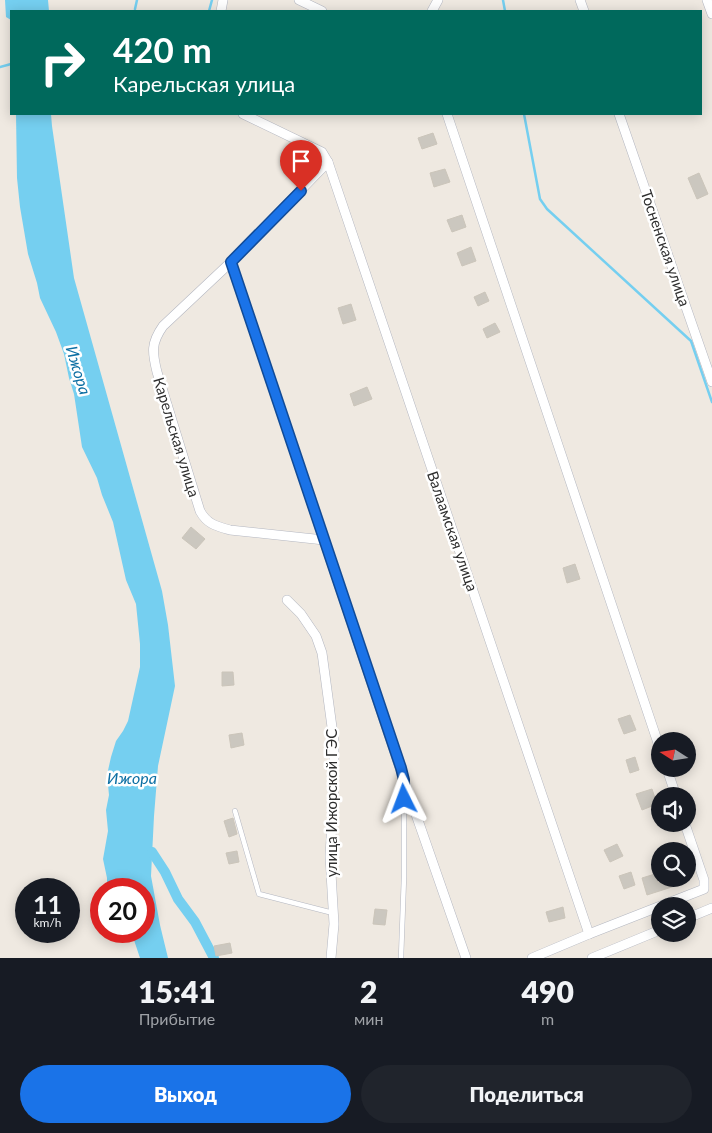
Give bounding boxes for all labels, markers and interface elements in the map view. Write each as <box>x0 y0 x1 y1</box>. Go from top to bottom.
text: 420 m <box>113 28 212 70</box>
icon: right <box>30 30 95 95</box>
text: Карельская улица <box>113 70 295 97</box>
pin <box>280 140 322 191</box>
icon: arrive <box>287 147 315 175</box>
street label: Тосненская улица <box>638 187 694 309</box>
water label: Ижора <box>63 343 95 397</box>
street label: Карельская улица <box>150 375 204 499</box>
street label: Валаамская улица <box>424 469 482 593</box>
street label: улица Ижорской ГЭС <box>322 729 340 877</box>
north arrow <box>651 732 696 778</box>
map controls <box>651 732 696 942</box>
water label: Ижора <box>107 768 157 787</box>
position arrow <box>377 772 429 824</box>
button: sound <box>651 787 696 832</box>
button: search <box>651 842 696 887</box>
speed limit sign: 20 <box>90 878 155 943</box>
text: 11 <box>33 889 62 919</box>
button: layers <box>651 897 696 942</box>
text: km/h <box>33 915 62 930</box>
text: 15:41 <box>138 973 216 1009</box>
text: 2 <box>360 973 377 1009</box>
text: 490 <box>522 973 574 1009</box>
text: Прибытие <box>139 1009 215 1028</box>
text: мин <box>354 1009 383 1028</box>
text: m <box>541 1009 554 1028</box>
button: Выход <box>20 1065 351 1123</box>
button: Поделиться <box>361 1065 692 1123</box>

